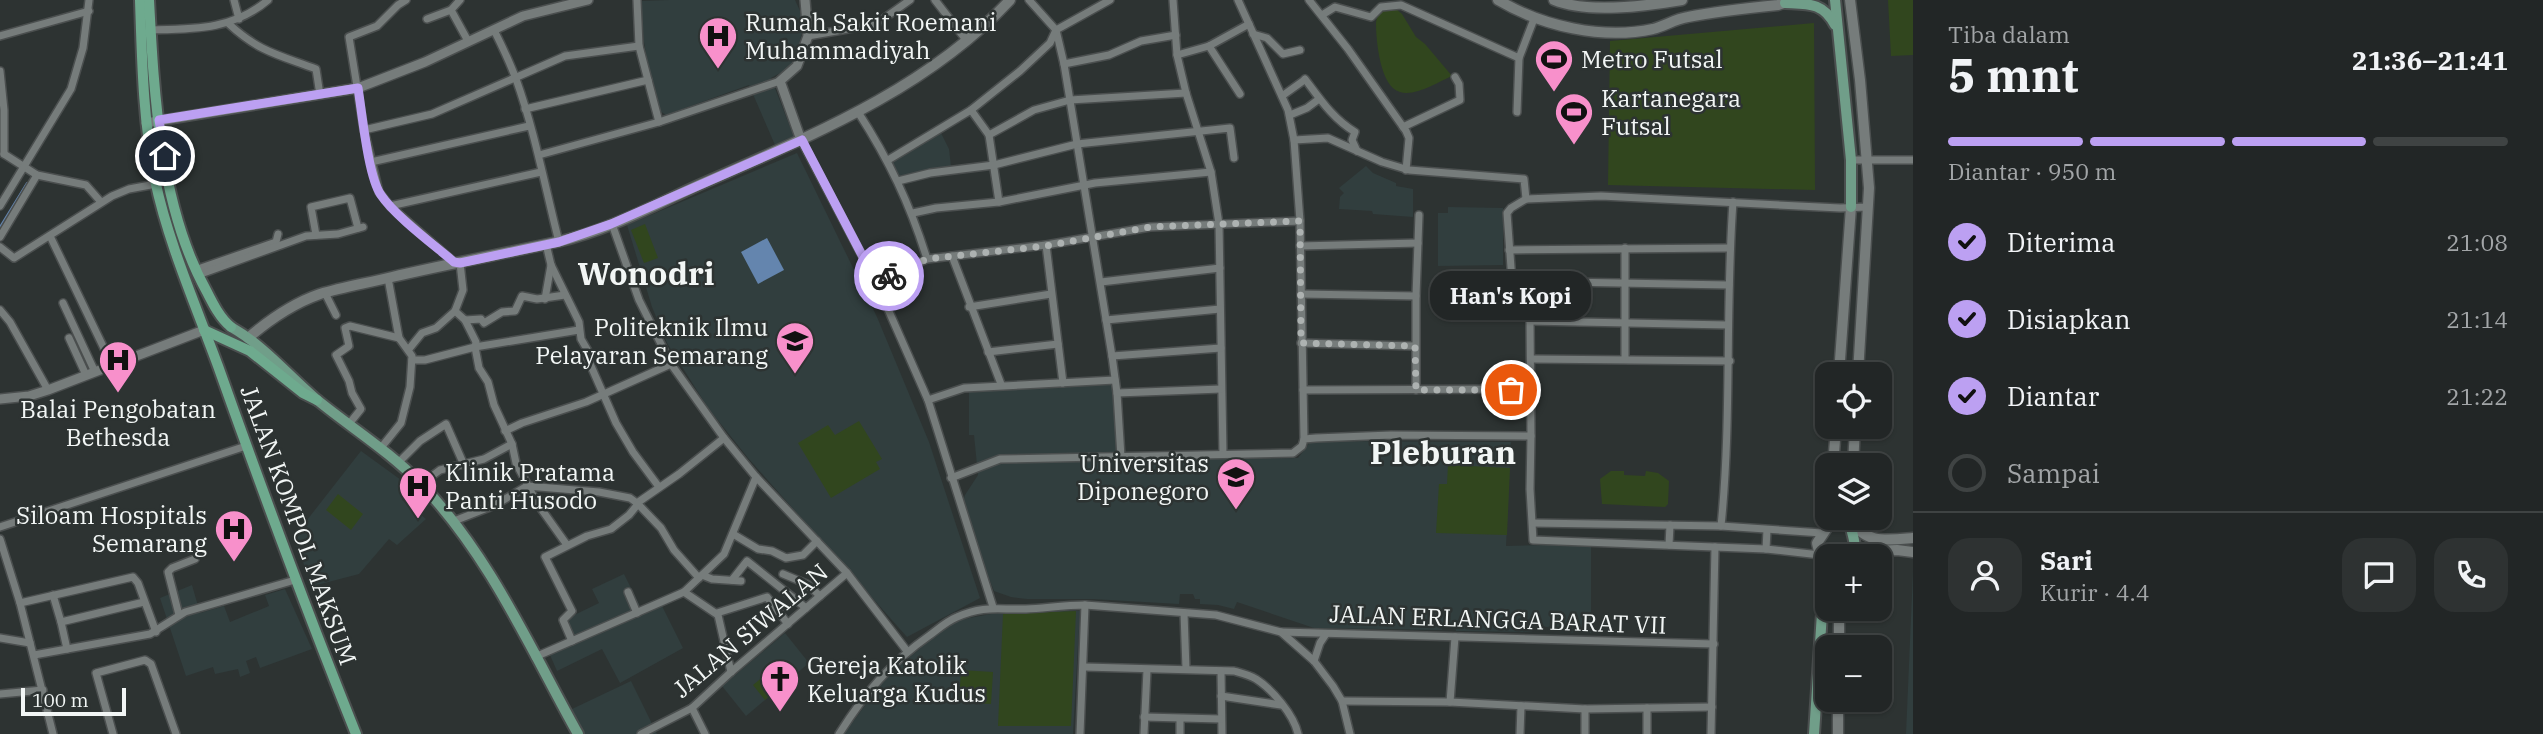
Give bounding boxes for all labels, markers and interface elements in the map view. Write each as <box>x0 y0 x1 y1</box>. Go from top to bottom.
place label: Rumah Sakit Roemani Muhammadiyah <box>745 6 997 66</box>
hospital icon: Rumah Sakit Roemani Muhammadiyah <box>697 15 739 70</box>
text: Tiba dalam <box>1948 19 2070 49</box>
sports icon: Metro Futsal <box>1533 38 1575 93</box>
place label: Metro Futsal <box>1581 43 1723 75</box>
text: 21:36–21:41 <box>2352 43 2508 77</box>
text: 5 mnt <box>1948 45 2079 105</box>
place label: Kartanegara Futsal <box>1601 82 1741 142</box>
sports icon: Kartanegara Futsal <box>1553 91 1595 146</box>
pin <box>135 126 195 186</box>
icon: home <box>146 137 184 175</box>
text: Diantar · 950 m <box>1948 156 2116 186</box>
icon: check <box>1948 223 1986 261</box>
text: Diterima <box>2007 225 2115 259</box>
text: 21:08 <box>2446 227 2508 257</box>
courier <box>854 241 924 311</box>
district label: Wonodri <box>578 252 714 294</box>
icon: bike <box>870 257 908 295</box>
callout: Han's Kopi <box>1430 271 1592 320</box>
text: Han's Kopi <box>1450 280 1571 310</box>
icon: check <box>1948 300 1986 338</box>
text: Disiapkan <box>2007 302 2131 336</box>
text: 21:14 <box>2446 304 2508 334</box>
place label: Politeknik Ilmu Pelayaran Semarang <box>535 311 768 371</box>
school or university icon: Politeknik Ilmu Pelayaran Semarang <box>774 320 816 375</box>
hospital icon: Balai Pengobatan Bethesda <box>97 339 139 394</box>
pin <box>1481 360 1541 420</box>
map controls <box>1815 362 1892 712</box>
button: locate <box>1815 362 1892 439</box>
icon: bag <box>1492 371 1530 409</box>
icon: check <box>1948 377 1986 415</box>
text: Diantar <box>2007 379 2099 413</box>
street label: JALAN KOMPOL MAKSUM <box>233 381 365 669</box>
text: 21:22 <box>2446 381 2508 411</box>
place label: Balai Pengobatan Bethesda <box>20 393 216 453</box>
district label: Pleburan <box>1370 431 1516 473</box>
place label: Universitas Diponegoro <box>1077 447 1209 507</box>
button: layers <box>1815 453 1892 530</box>
place label: Klinik Pratama Panti Husodo <box>445 456 615 516</box>
school or university icon: Universitas Diponegoro <box>1215 456 1257 511</box>
text: Sampai <box>2007 456 2100 490</box>
hospital icon: Klinik Pratama Panti Husodo <box>397 465 439 520</box>
place label: Siloam Hospitals Semarang <box>16 499 207 559</box>
hospital icon: Siloam Hospitals Semarang <box>213 508 255 563</box>
button: person <box>1948 538 2022 612</box>
button: chat <box>2342 538 2416 612</box>
button: phone <box>2434 538 2508 612</box>
text: Sari <box>2040 543 2093 577</box>
button: + <box>1815 544 1892 621</box>
street label: JALAN SIWALAN <box>666 556 834 704</box>
text: Kurir · 4.4 <box>2040 577 2149 607</box>
street label: JALAN ERLANGGA BARAT VII <box>1329 597 1667 641</box>
button: − <box>1815 635 1892 712</box>
place label: Gereja Katolik Keluarga Kudus <box>807 649 986 709</box>
church icon: Gereja Katolik Keluarga Kudus <box>759 658 801 713</box>
scale bar <box>21 685 126 717</box>
text: 100 m <box>32 688 89 712</box>

